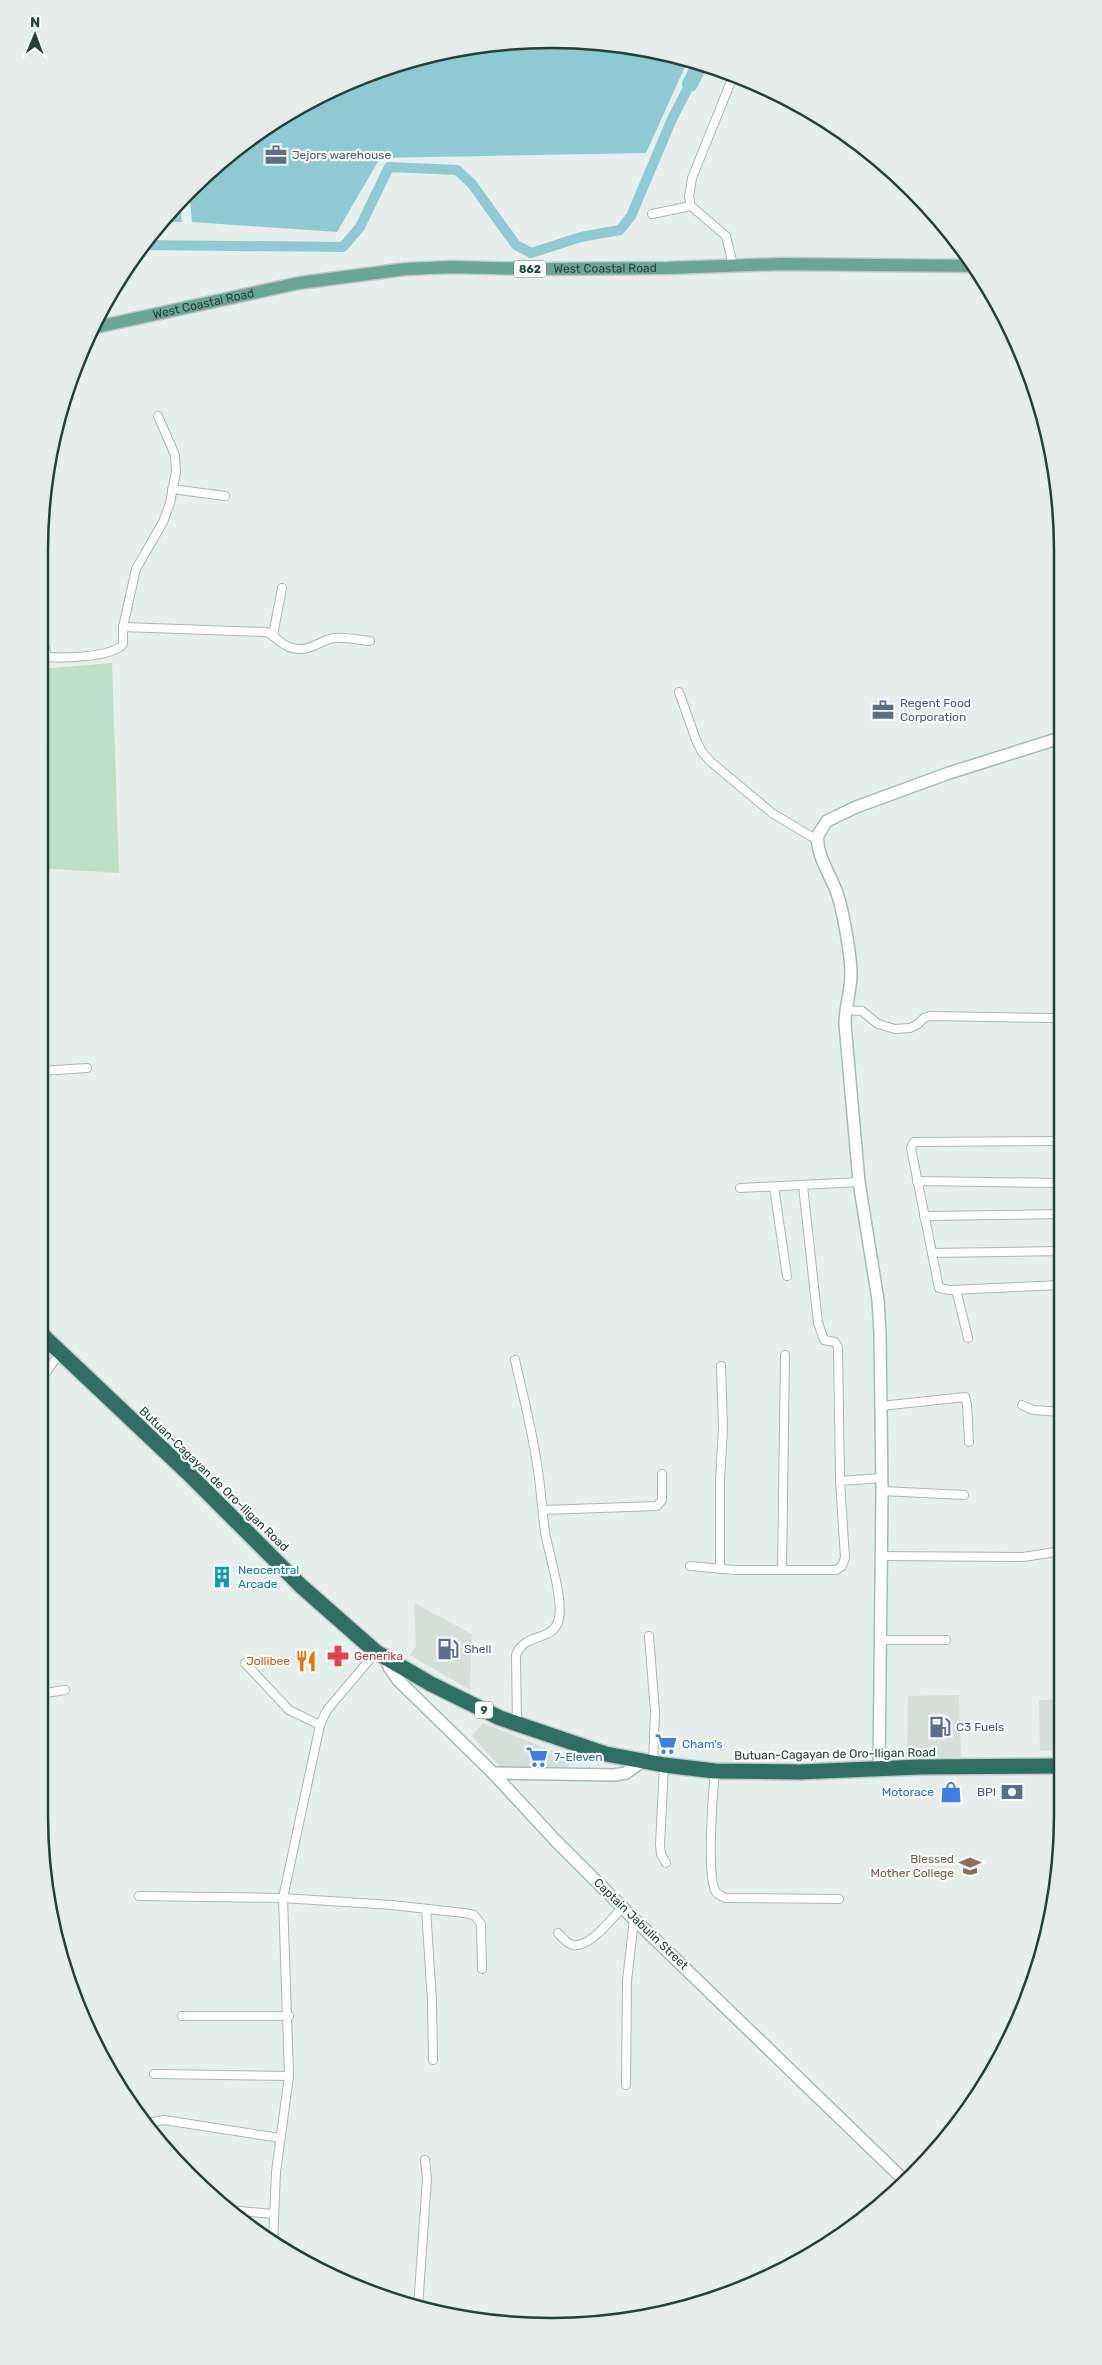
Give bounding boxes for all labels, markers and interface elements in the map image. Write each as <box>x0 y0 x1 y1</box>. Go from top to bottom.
north arrow <box>10 10 60 60</box>
text: N <box>30 14 40 31</box>
office icon: Jejors warehouse <box>263 142 289 168</box>
place label: Jejors warehouse <box>292 148 391 162</box>
road number: 862 <box>514 260 546 278</box>
street label: West Coastal Road <box>554 261 657 276</box>
street label: West Coastal Road <box>151 286 255 322</box>
place label: Regent Food Corporation <box>900 696 971 724</box>
office icon: Regent Food Corporation <box>870 697 896 723</box>
street label: Butuan-Cagayan de Oro-Iligan Road <box>137 1404 291 1554</box>
place label: Neocentral Arcade <box>238 1563 299 1591</box>
building icon: Neocentral Arcade <box>209 1564 235 1590</box>
fuel station icon: Shell <box>435 1636 461 1662</box>
place label: Shell <box>464 1642 491 1656</box>
pharmacy icon: Generika <box>325 1643 351 1669</box>
restaurant icon: Jollibee <box>293 1648 319 1674</box>
place label: Generika <box>354 1649 403 1663</box>
place label: Jollibee <box>246 1654 290 1668</box>
road number: 9 <box>475 1702 493 1718</box>
fuel station icon: C3 Fuels <box>927 1714 953 1740</box>
place label: C3 Fuels <box>956 1720 1004 1734</box>
supermarket icon: Cham's <box>653 1731 679 1757</box>
place label: Cham's <box>682 1737 723 1751</box>
supermarket icon: 7-Eleven <box>524 1744 550 1770</box>
street label: Butuan-Cagayan de Oro-Iligan Road <box>734 1745 936 1763</box>
place label: 7-Eleven <box>554 1750 603 1764</box>
shop icon: Motorace <box>938 1779 964 1805</box>
bank icon: BPI <box>999 1779 1025 1805</box>
place label: Motorace <box>882 1785 934 1799</box>
place label: BPI <box>977 1785 996 1799</box>
place label: Blessed Mother College <box>870 1852 954 1880</box>
school or university icon: Blessed Mother College <box>957 1853 983 1879</box>
street label: Captain Jabulin Street <box>591 1875 691 1973</box>

